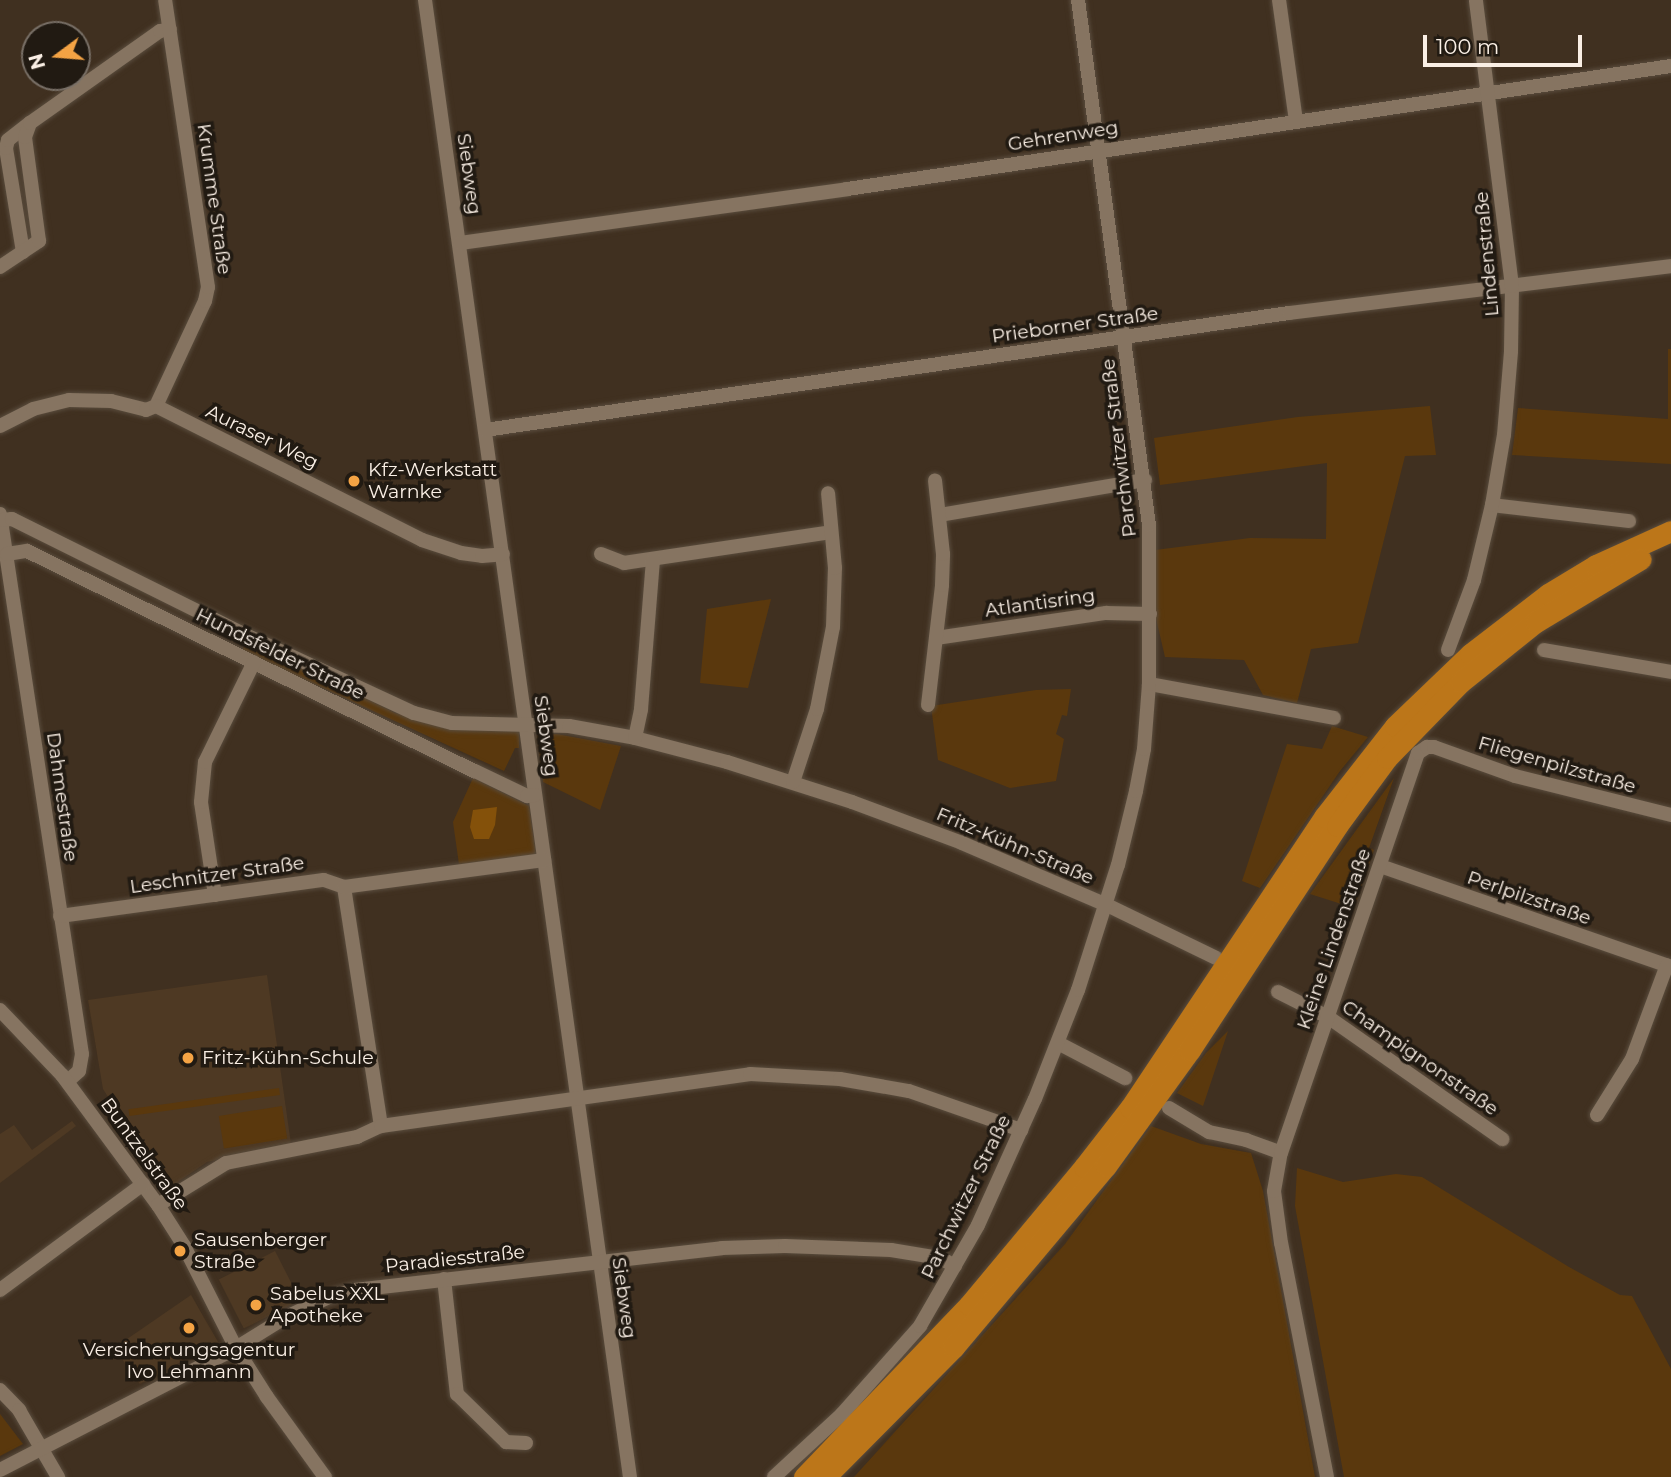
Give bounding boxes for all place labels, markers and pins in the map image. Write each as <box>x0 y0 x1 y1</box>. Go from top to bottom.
place label: Kfz-Werkstatt Warnke <box>368 459 497 503</box>
marker: Kfz-Werkstatt Warnke <box>346 473 362 489</box>
place label: Fritz-Kühn-Schule <box>202 1047 374 1069</box>
marker: Fritz-Kühn-Schule <box>180 1050 196 1066</box>
place label: Sausenberger Straße <box>194 1229 327 1273</box>
marker: Sausenberger Straße <box>172 1243 188 1259</box>
place label: Sabelus XXL Apotheke <box>270 1283 385 1327</box>
marker: Sabelus XXL Apotheke <box>248 1297 264 1313</box>
marker: Versicherungsagentur Ivo Lehmann <box>181 1320 197 1336</box>
place label: Versicherungsagentur Ivo Lehmann <box>83 1339 295 1383</box>

